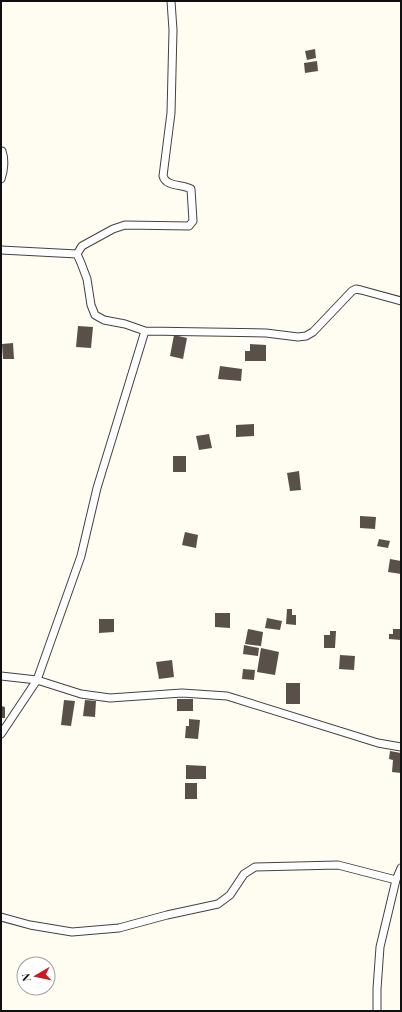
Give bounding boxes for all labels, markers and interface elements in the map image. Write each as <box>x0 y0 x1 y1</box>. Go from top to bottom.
north arrow <box>16 956 56 996</box>
text: N <box>18 972 34 983</box>

